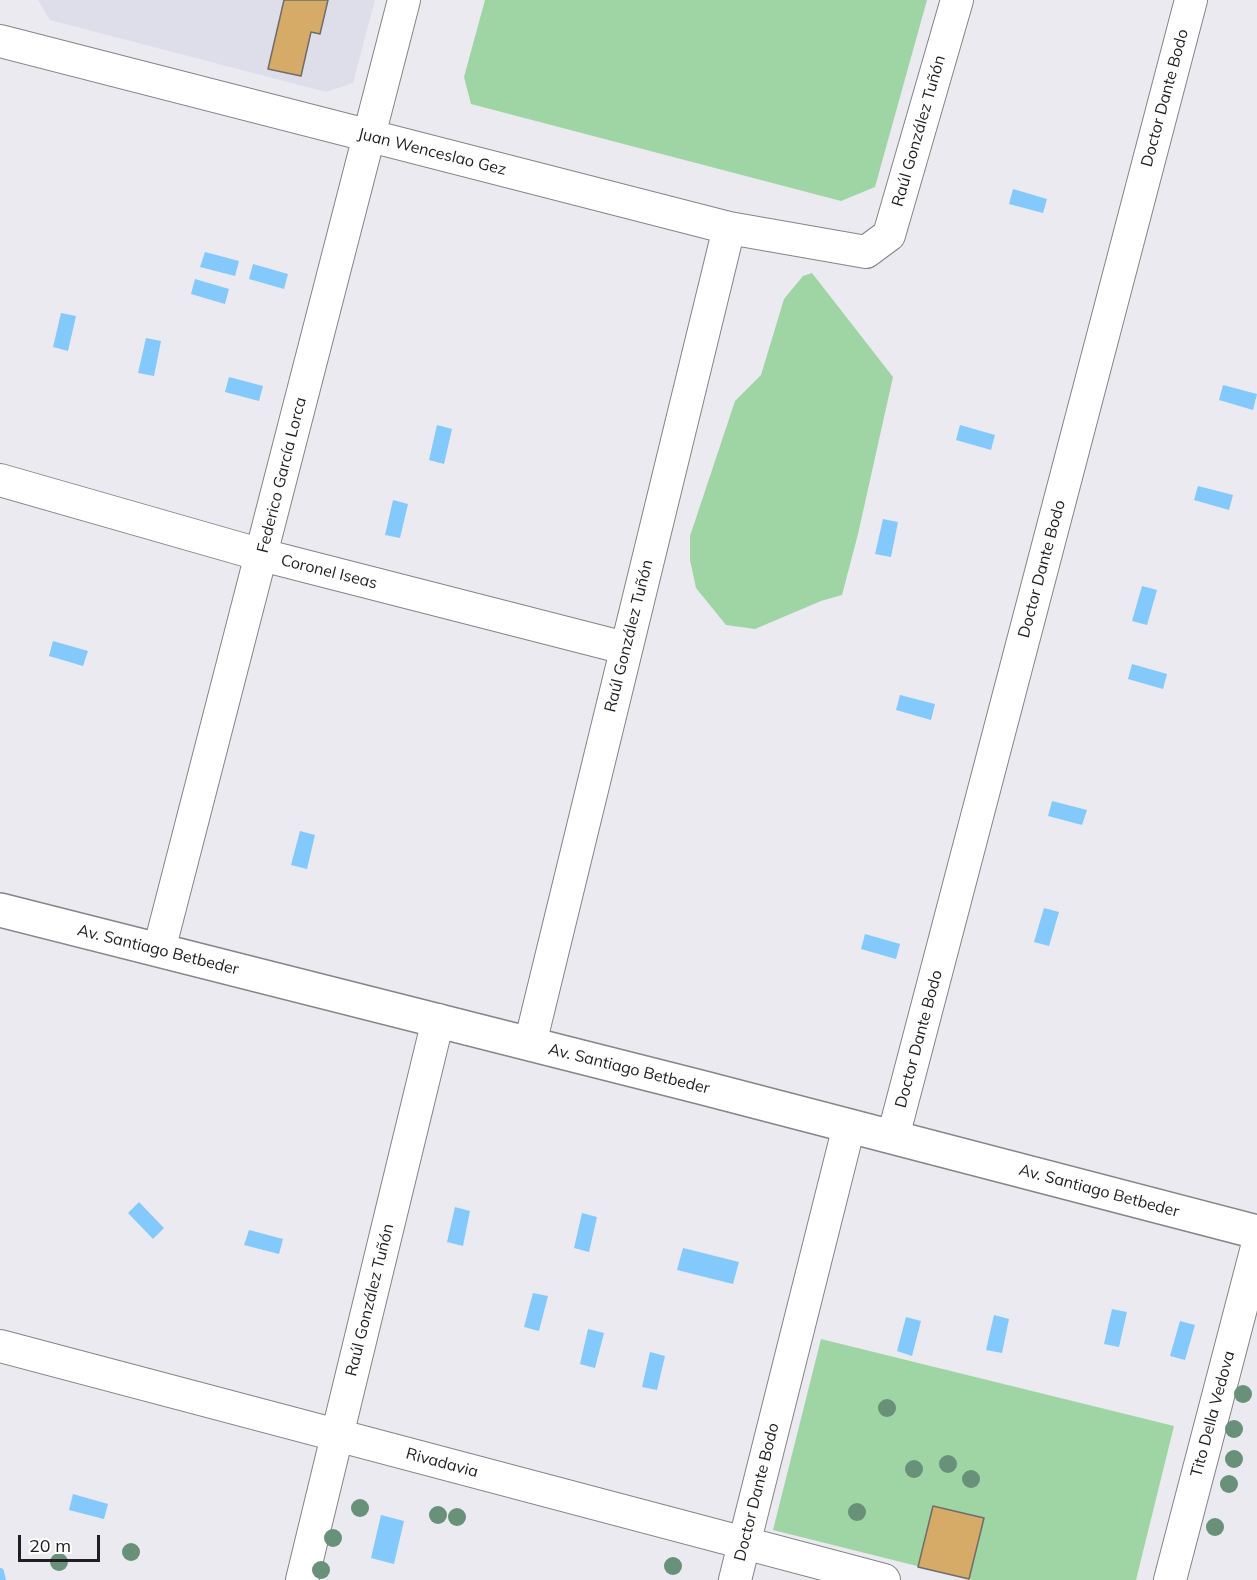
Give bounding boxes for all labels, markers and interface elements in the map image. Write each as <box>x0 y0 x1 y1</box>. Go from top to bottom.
street label: Doctor Dante Bodo <box>1137 27 1193 169</box>
street label: Raúl González Tuñón <box>888 53 950 209</box>
street label: Juan Wenceslao Gez <box>356 124 508 180</box>
street label: Federico García Lorca <box>253 395 311 555</box>
street label: Doctor Dante Bodo <box>1014 498 1070 640</box>
street label: Coronel Iseas <box>279 551 379 593</box>
street label: Raúl González Tuñón <box>601 558 657 714</box>
street label: Av. Santiago Betbeder <box>75 921 241 979</box>
street label: Doctor Dante Bodo <box>891 968 947 1110</box>
street label: Av. Santiago Betbeder <box>546 1040 712 1098</box>
street label: Av. Santiago Betbeder <box>1017 1160 1181 1222</box>
street label: Raúl González Tuñón <box>342 1222 398 1378</box>
street label: Tito Della Vedova <box>1187 1349 1239 1479</box>
street label: Doctor Dante Bodo <box>731 1421 783 1563</box>
street label: Rivadavia <box>404 1444 480 1482</box>
scale bar <box>21 1523 104 1561</box>
text: 20 m <box>29 1534 71 1557</box>

